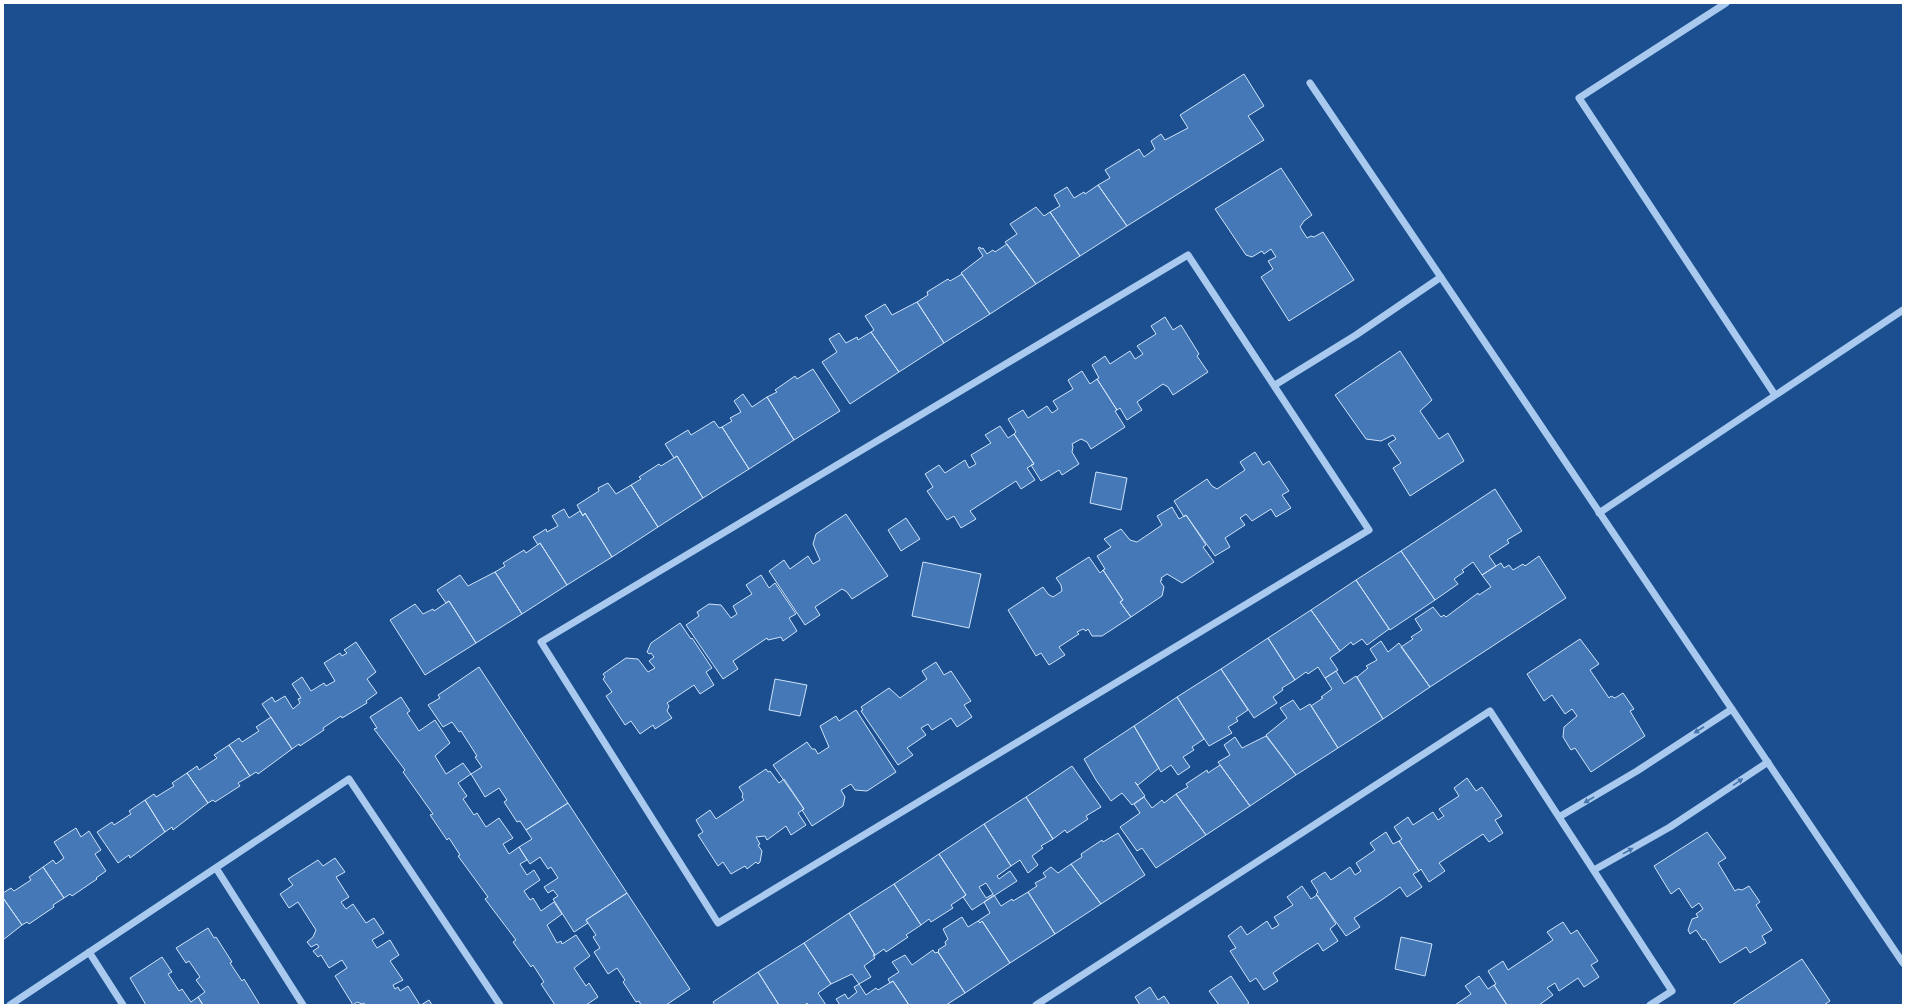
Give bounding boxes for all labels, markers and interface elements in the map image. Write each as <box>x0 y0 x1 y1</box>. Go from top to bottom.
one-way arrow <box>1694 726 1704 734</box>
one-way arrow <box>1732 778 1743 786</box>
one-way arrow <box>1583 796 1595 803</box>
one-way arrow <box>1622 848 1634 855</box>

